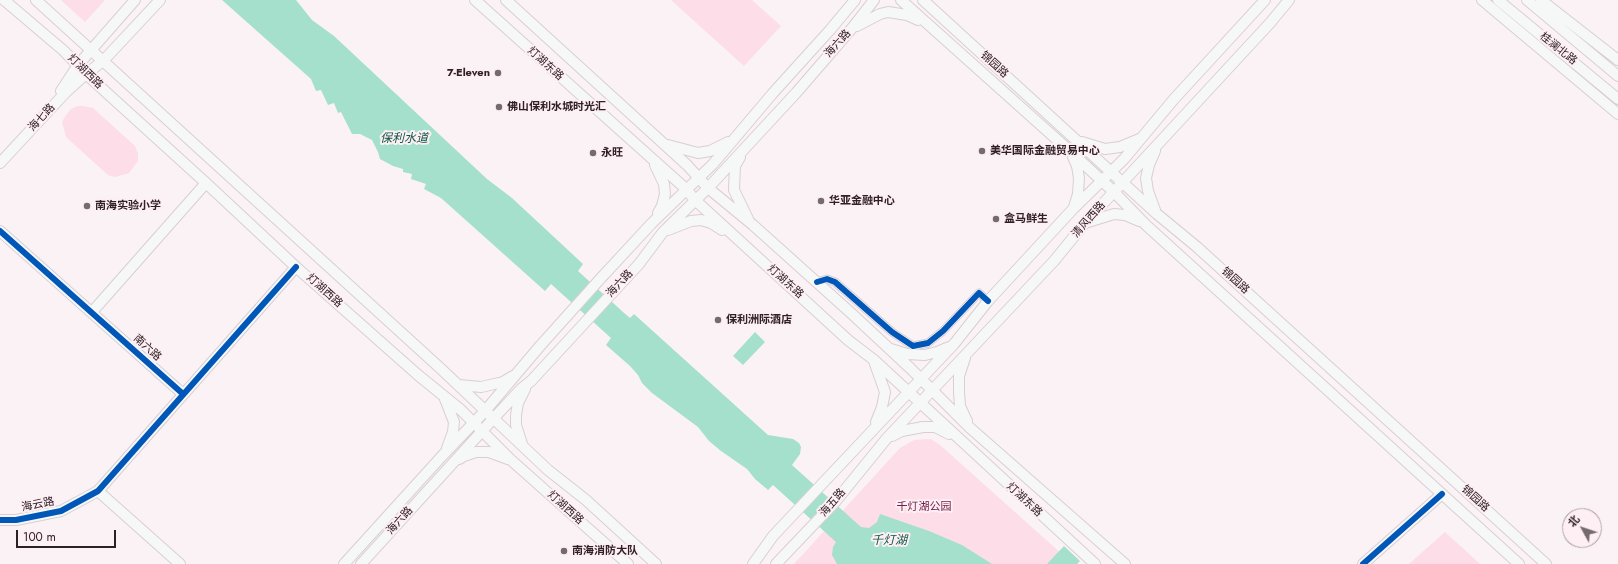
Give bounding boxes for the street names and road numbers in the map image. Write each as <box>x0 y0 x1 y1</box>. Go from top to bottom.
street label: 海六路 <box>822 27 854 61</box>
street label: 桂澜北路 <box>1537 30 1579 68</box>
street label: 灯湖东路 <box>524 44 566 84</box>
street label: 锦园路 <box>977 49 1011 81</box>
street label: 灯湖西路 <box>65 52 105 92</box>
street label: 海七路 <box>26 101 58 135</box>
street label: 清风西路 <box>1070 199 1108 241</box>
street label: 灯湖东路 <box>764 262 806 302</box>
street label: 锦园路 <box>1218 265 1252 297</box>
street label: 海六路 <box>604 267 636 301</box>
street label: 灯湖西路 <box>303 271 345 311</box>
street label: 南六路 <box>130 332 164 364</box>
street label: 灯湖东路 <box>1003 480 1045 520</box>
street label: 锦园路 <box>1458 483 1492 515</box>
street label: 海五路 <box>817 486 849 520</box>
street label: 灯湖西路 <box>544 488 586 528</box>
street label: 海云路 <box>21 495 55 515</box>
street label: 海六路 <box>384 504 416 538</box>

